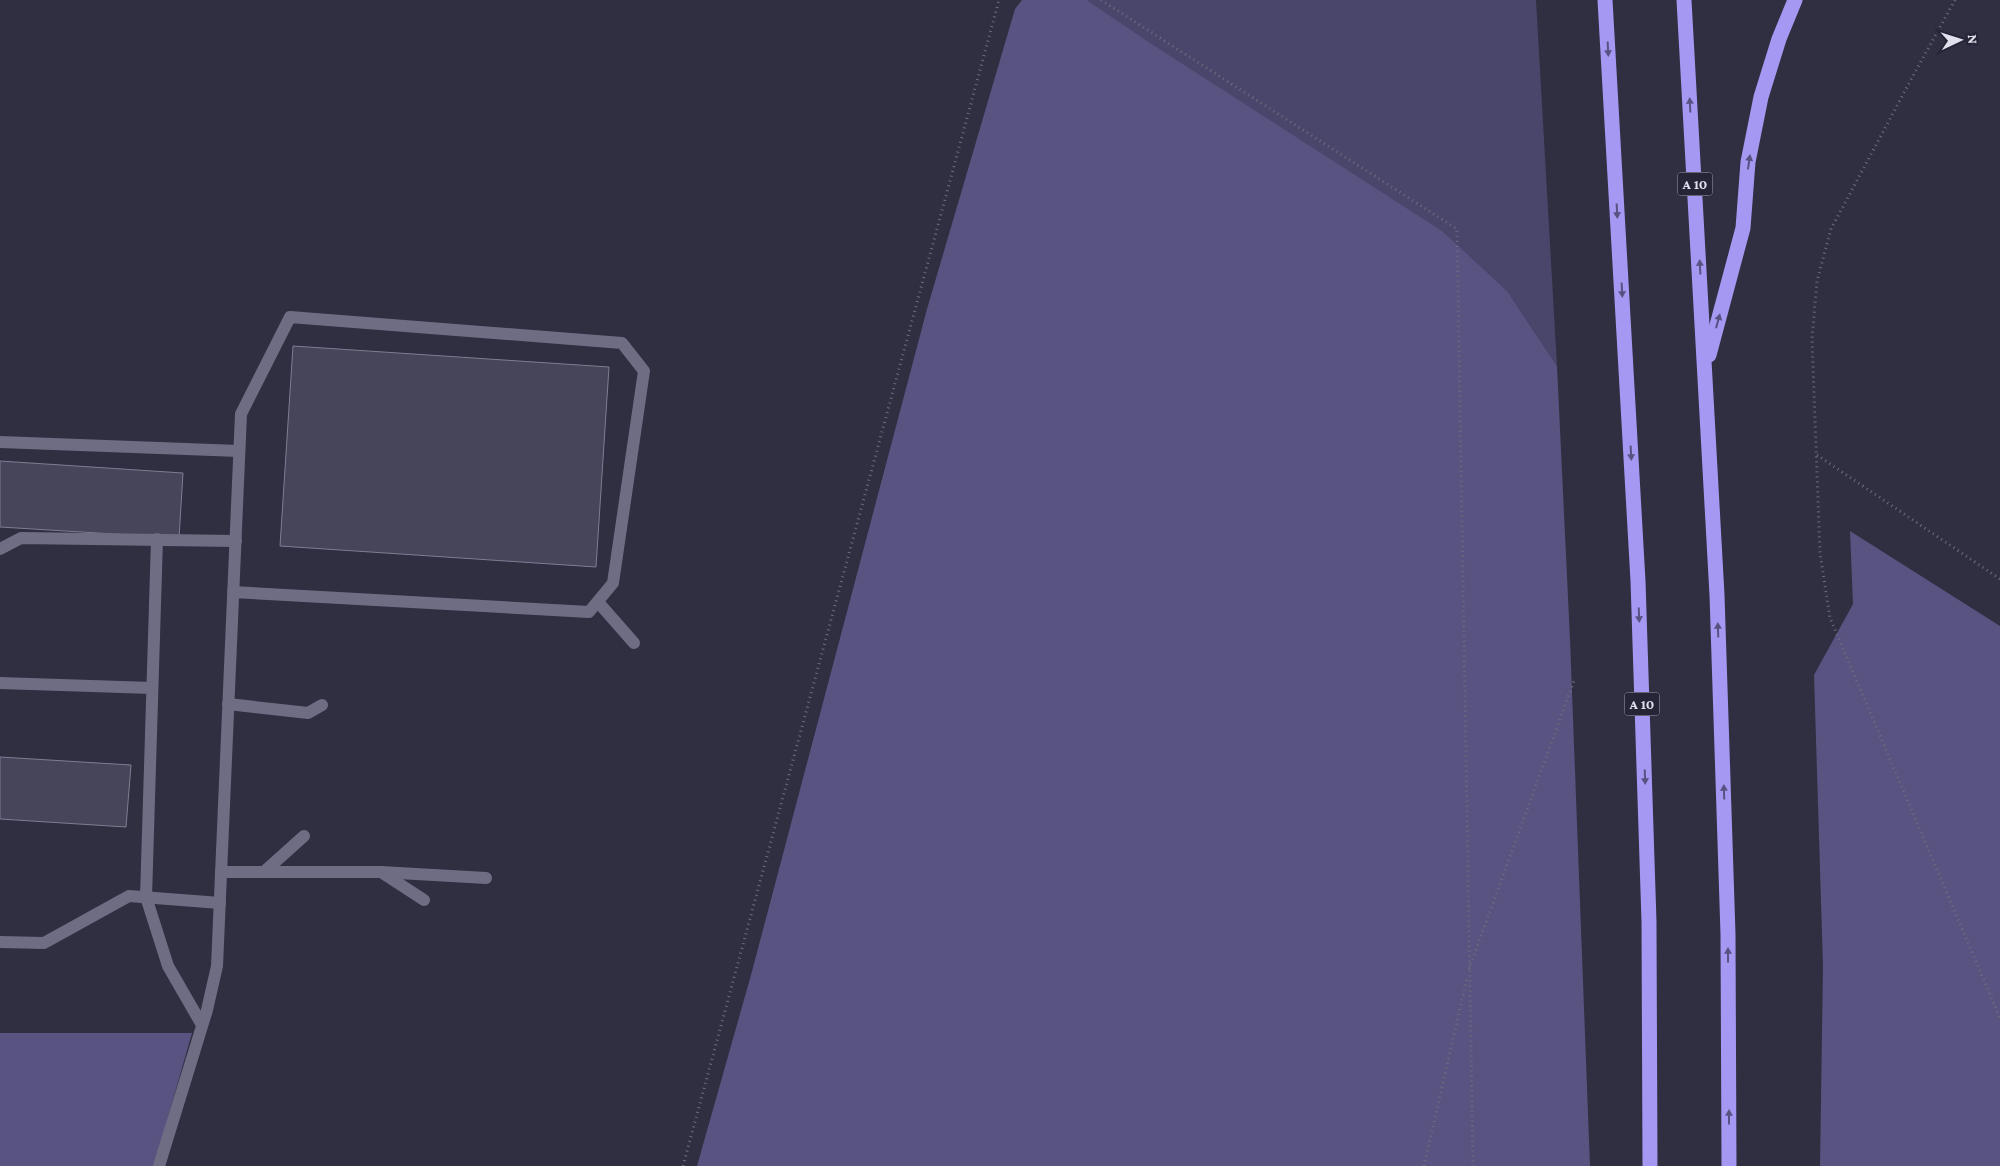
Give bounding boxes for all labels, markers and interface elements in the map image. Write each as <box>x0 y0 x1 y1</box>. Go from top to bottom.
north arrow <box>1935 15 1985 65</box>
text: N <box>1965 34 1981 45</box>
one-way arrow <box>1604 41 1612 57</box>
one-way arrow <box>1686 97 1694 113</box>
one-way arrow <box>1745 154 1753 170</box>
road number: A 10 <box>1678 172 1712 195</box>
one-way arrow <box>1614 203 1622 219</box>
one-way arrow <box>1695 259 1703 275</box>
one-way arrow <box>1618 283 1626 299</box>
one-way arrow <box>1714 313 1722 329</box>
one-way arrow <box>1627 445 1635 461</box>
one-way arrow <box>1636 607 1644 623</box>
one-way arrow <box>1714 622 1722 638</box>
road number: A 10 <box>1624 692 1660 716</box>
one-way arrow <box>1641 770 1649 786</box>
one-way arrow <box>1719 784 1727 800</box>
one-way arrow <box>1724 947 1732 963</box>
one-way arrow <box>1725 1109 1733 1125</box>

